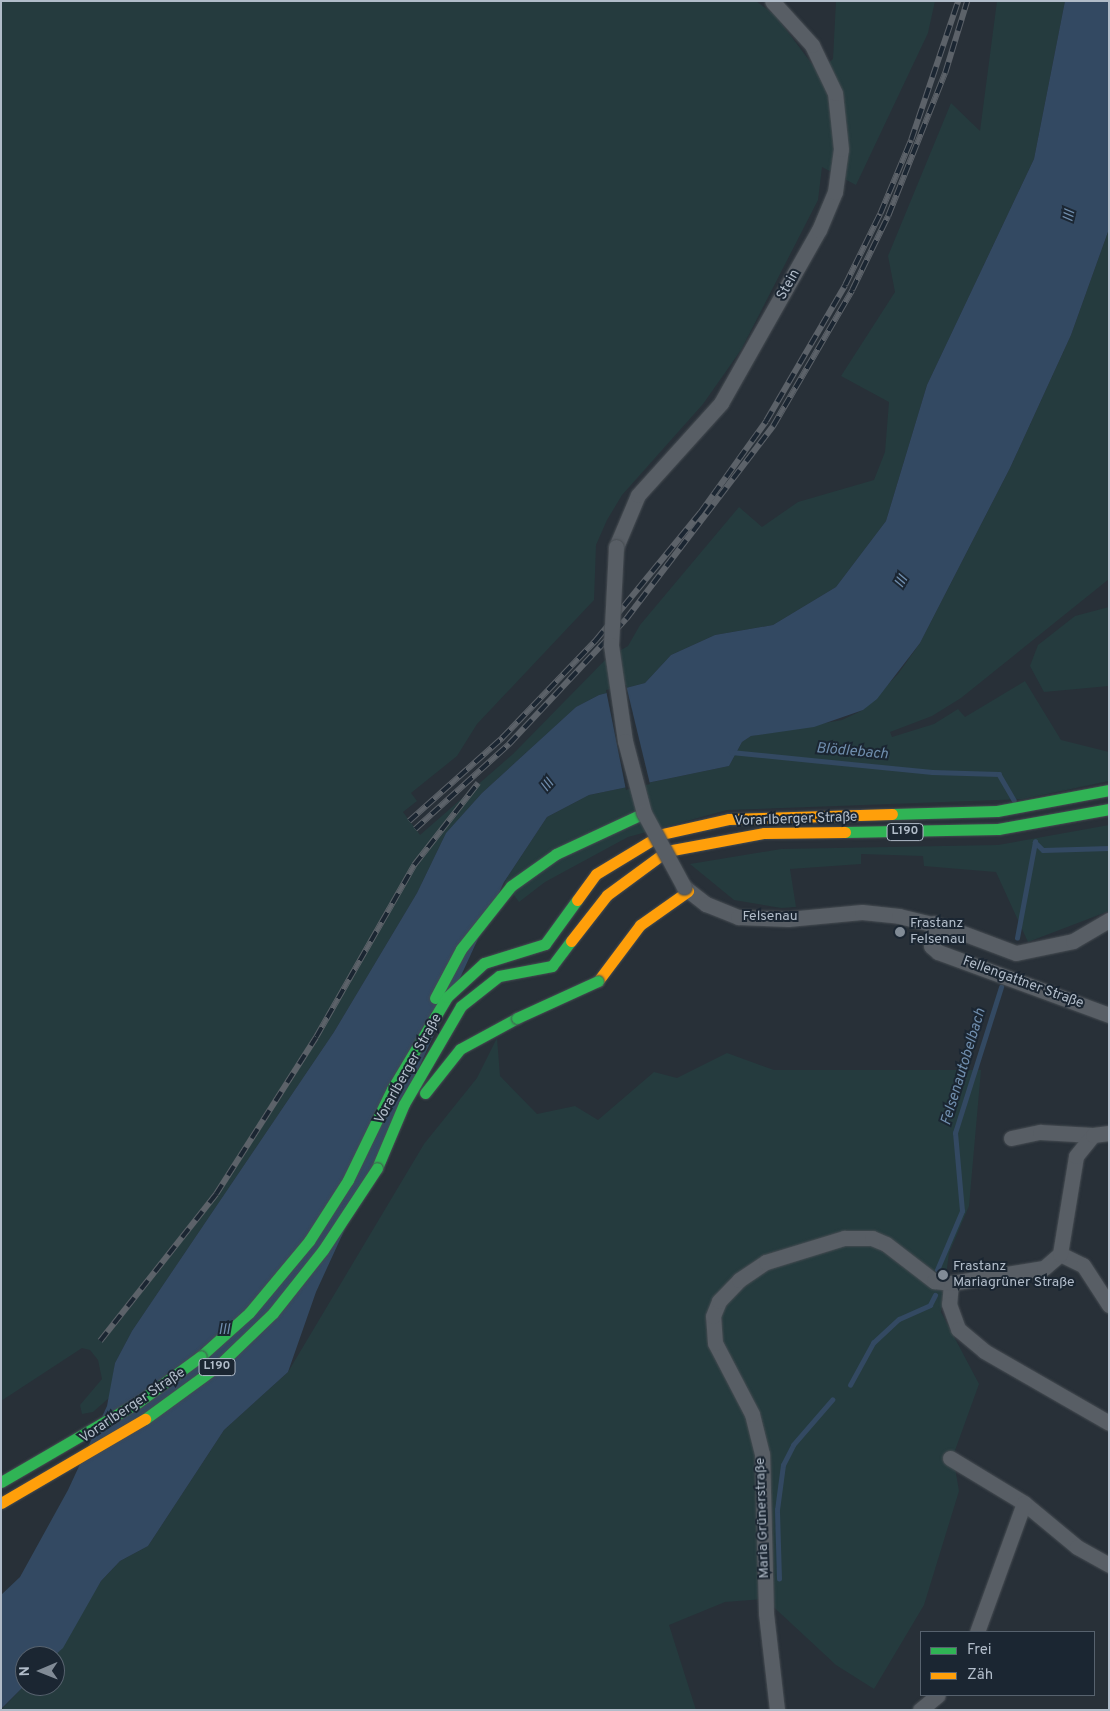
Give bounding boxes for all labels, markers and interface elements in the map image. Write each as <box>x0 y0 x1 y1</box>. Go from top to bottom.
water label: Ill <box>1060 208 1080 224</box>
street label: Stein <box>774 267 804 303</box>
water label: Ill <box>891 572 913 592</box>
water label: Blödlebach <box>815 740 889 764</box>
water label: Ill <box>537 776 559 796</box>
street label: Vorarlberger Straße <box>734 809 858 831</box>
road number: L190 <box>886 822 924 842</box>
street label: Felsenau <box>742 909 798 925</box>
place label: Frastanz Felsenau <box>910 916 965 949</box>
marker: Frastanz Felsenau <box>894 926 906 938</box>
street label: Fellengattner Straße <box>960 953 1086 1013</box>
water label: Felsenautobelbach <box>938 1006 990 1128</box>
street label: Vorarlberger Straße <box>372 1011 446 1127</box>
place label: Frastanz Mariagrüner Straße <box>953 1259 1074 1292</box>
marker: Frastanz Mariagrüner Straße <box>937 1269 949 1281</box>
water label: Ill <box>218 1322 230 1340</box>
road number: L190 <box>198 1358 236 1376</box>
street label: Vorarlberger Straße <box>77 1365 189 1447</box>
street label: Maria Grünerstraße <box>752 1457 774 1579</box>
legend <box>920 1631 1095 1696</box>
text: Frei <box>967 1641 992 1660</box>
north arrow <box>15 1646 65 1696</box>
text: N <box>17 1666 34 1676</box>
text: Zäh <box>967 1666 993 1685</box>

